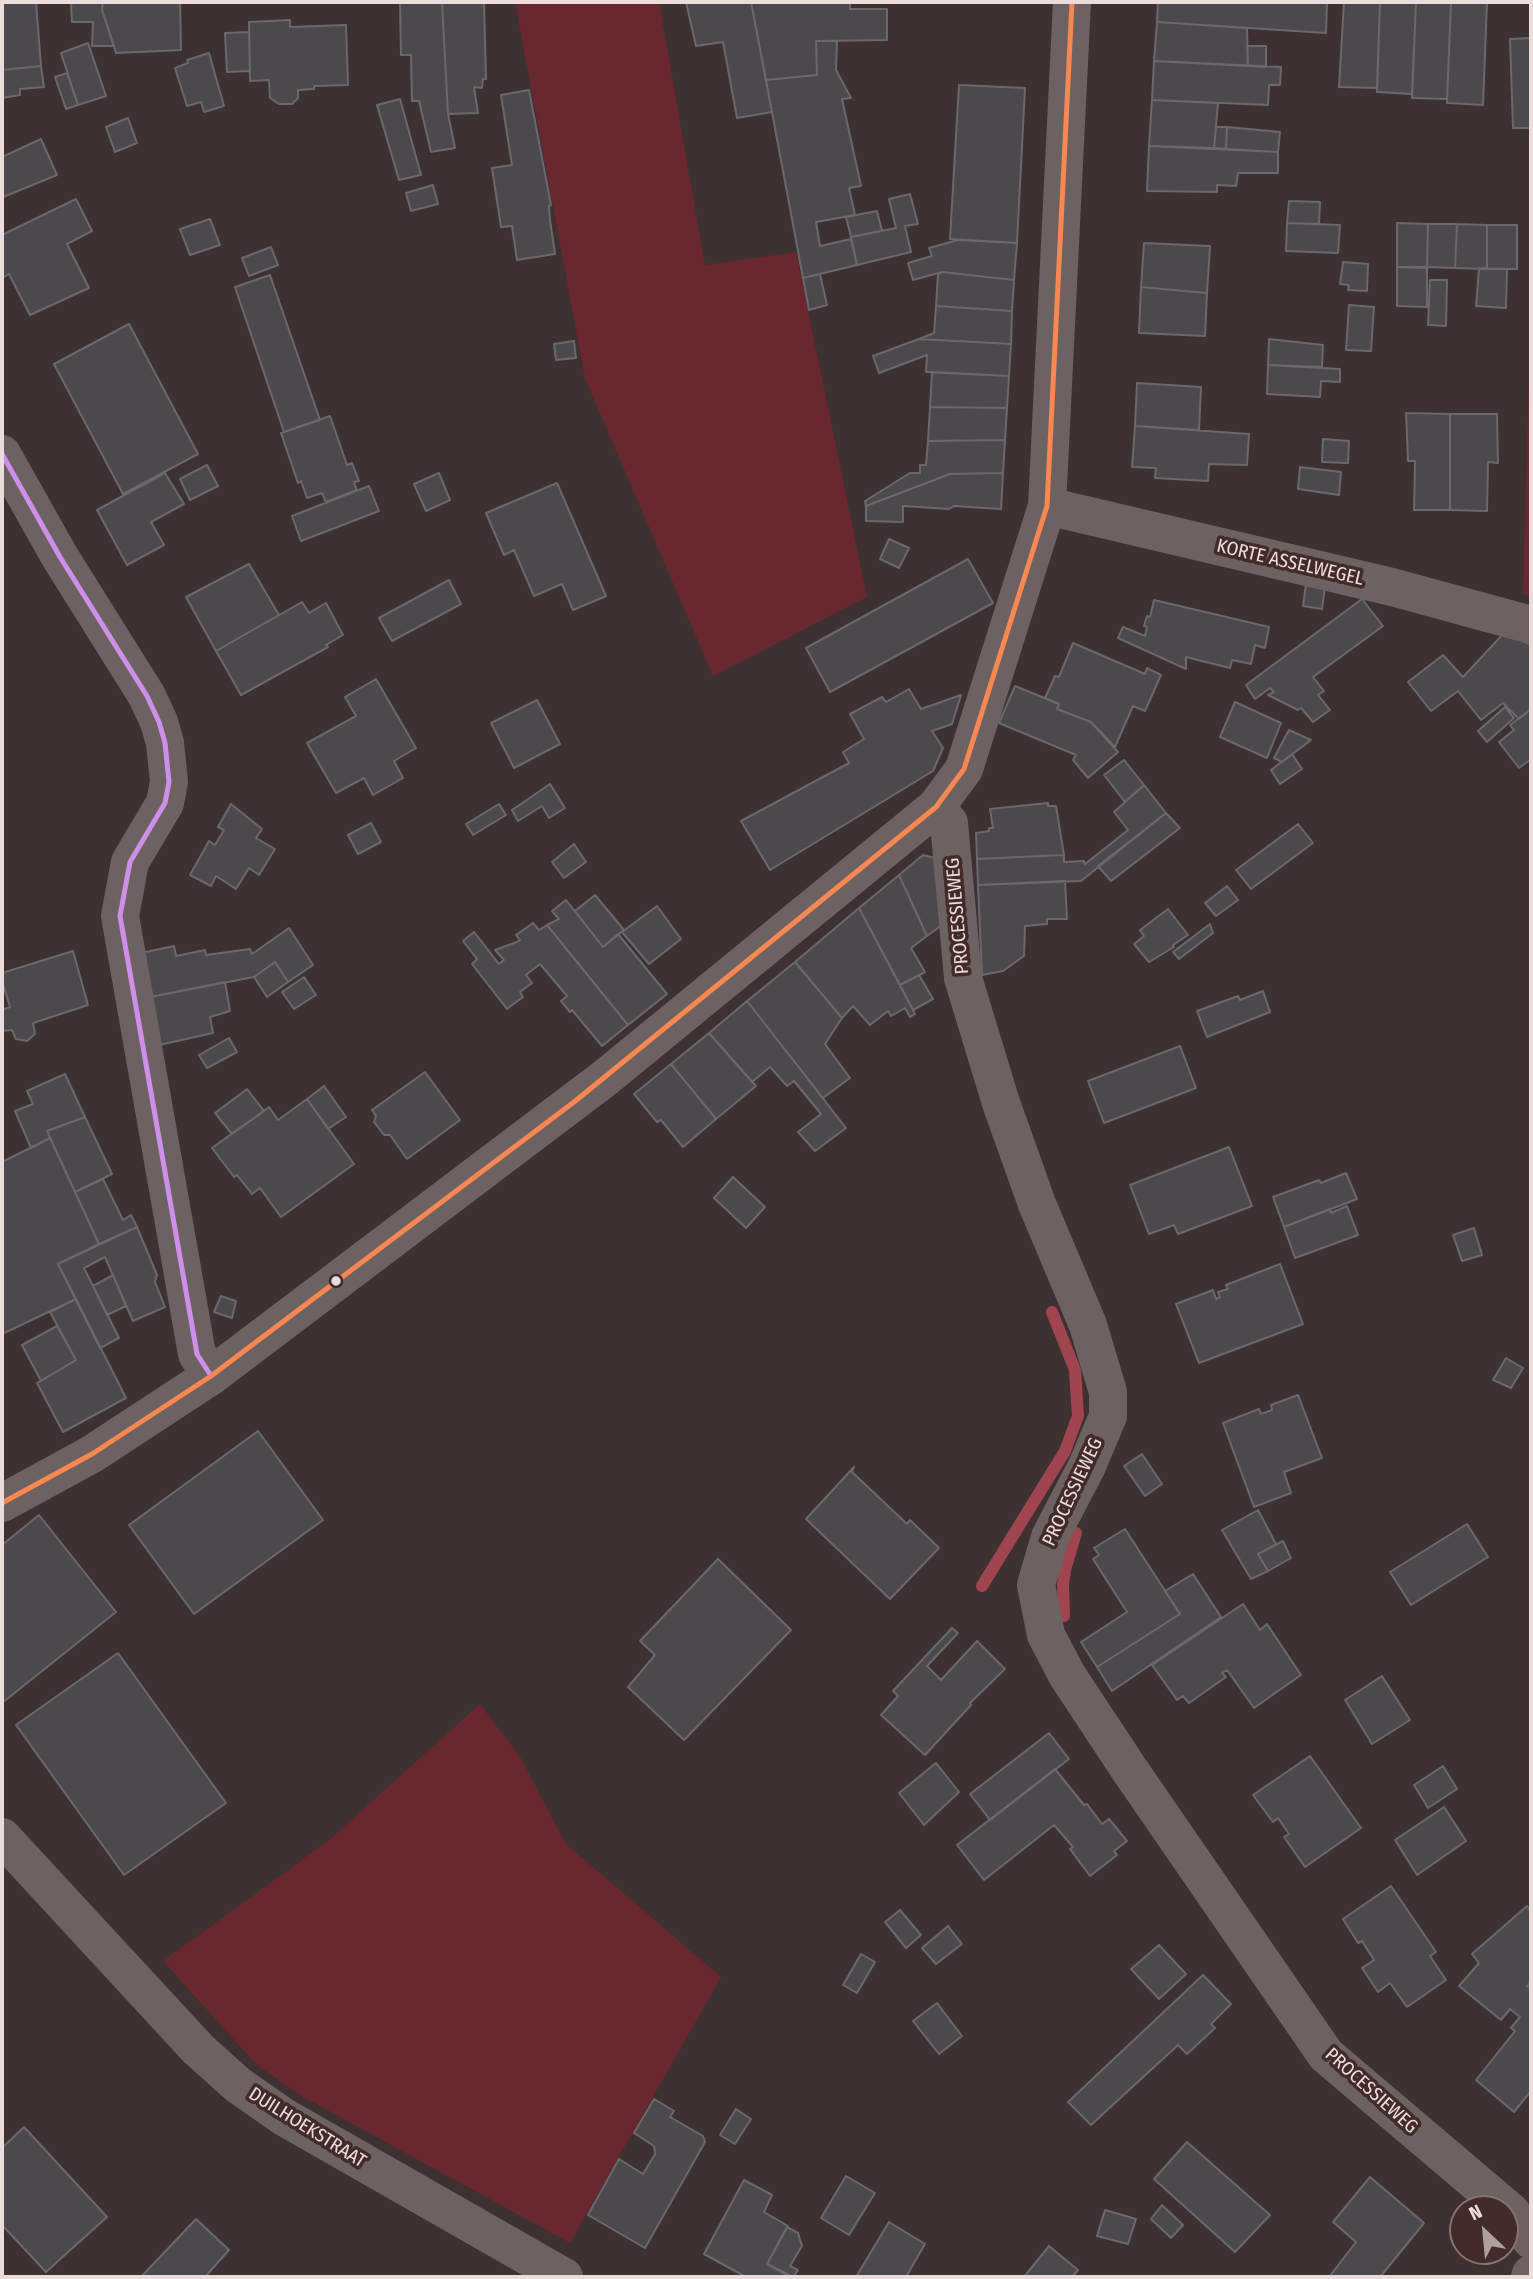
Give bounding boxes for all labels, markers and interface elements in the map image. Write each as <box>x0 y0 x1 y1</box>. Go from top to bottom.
street label: KORTE ASSELWEGEL <box>1214 535 1366 591</box>
street label: PROCESSIEWEG <box>942 857 974 975</box>
unlabelled marker <box>329 1274 343 1288</box>
street label: PROCESSIEWEG <box>1038 1434 1108 1550</box>
street label: PROCESSIEWEG <box>1320 2043 1422 2139</box>
street label: DUILHOEKSTRAAT <box>244 2083 370 2173</box>
north arrow <box>1449 2195 1519 2265</box>
text: N <box>1465 2200 1486 2225</box>

